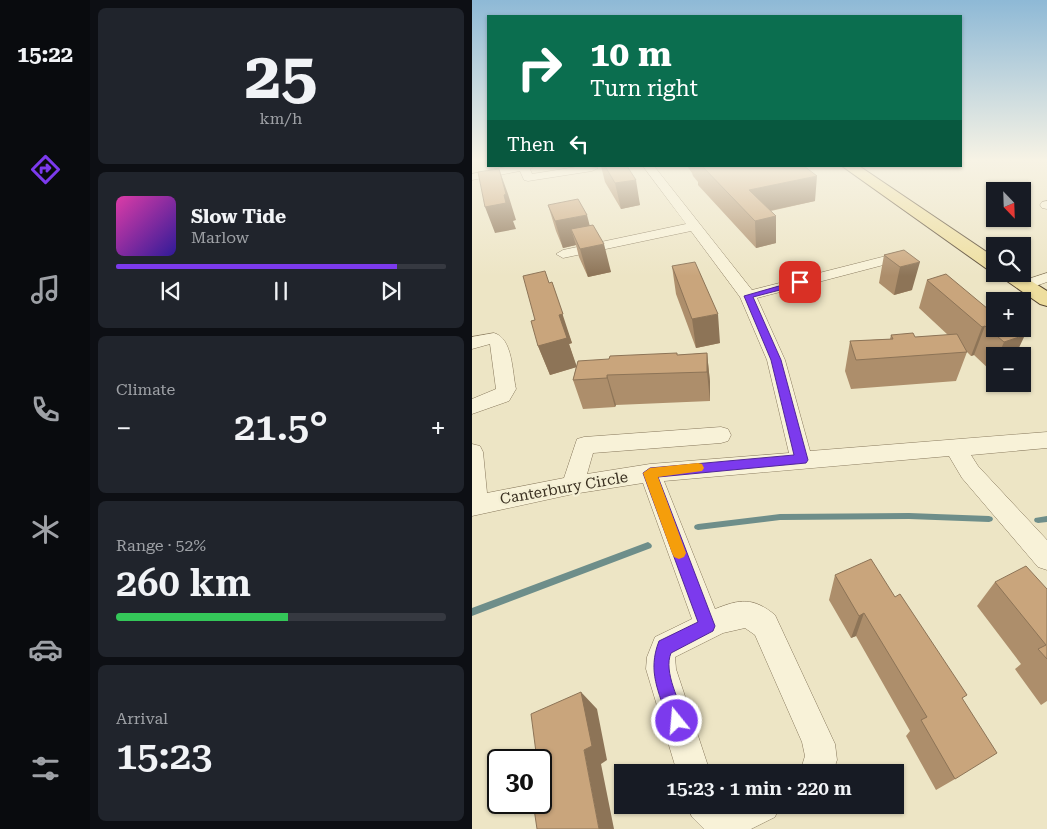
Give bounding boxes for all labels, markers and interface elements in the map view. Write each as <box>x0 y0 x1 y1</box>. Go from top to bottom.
text: 10 m <box>590 34 672 75</box>
icon: right <box>507 35 572 100</box>
text: 25 <box>245 38 317 114</box>
text: 15:22 <box>17 42 73 67</box>
text: Turn right <box>590 76 698 101</box>
text: km/h <box>260 109 302 128</box>
icon: left <box>565 130 593 158</box>
text: Then <box>507 133 555 156</box>
icon: directions <box>28 152 63 187</box>
north arrow <box>986 182 1031 228</box>
map controls <box>986 182 1031 392</box>
text: Slow Tide <box>191 205 286 228</box>
text: Marlow <box>191 228 249 247</box>
button: search <box>986 237 1031 282</box>
pin <box>779 261 821 303</box>
icon: arrive <box>786 268 814 296</box>
icon: music <box>28 272 63 307</box>
icon: previous <box>157 277 185 305</box>
icon: pause <box>267 277 295 305</box>
icon: next <box>377 277 405 305</box>
button: + <box>986 292 1031 337</box>
button: − <box>986 347 1031 392</box>
text: Climate <box>116 380 175 399</box>
icon: phone <box>28 392 63 427</box>
text: 21.5° <box>234 405 328 449</box>
text: − <box>116 412 132 445</box>
text: + <box>430 412 446 445</box>
street label: Canterbury Circle <box>499 468 629 508</box>
icon: climate <box>28 512 63 547</box>
text: Range · 52% <box>116 536 206 555</box>
text: 260 km <box>116 561 251 605</box>
icon: car <box>28 632 63 667</box>
position arrow <box>650 694 702 746</box>
text: Arrival <box>116 709 168 728</box>
text: 15:23 <box>116 734 212 778</box>
speed limit sign: 30 <box>487 749 552 814</box>
icon: filters <box>28 751 63 786</box>
text: 15:23 · 1 min · 220 m <box>666 777 852 800</box>

